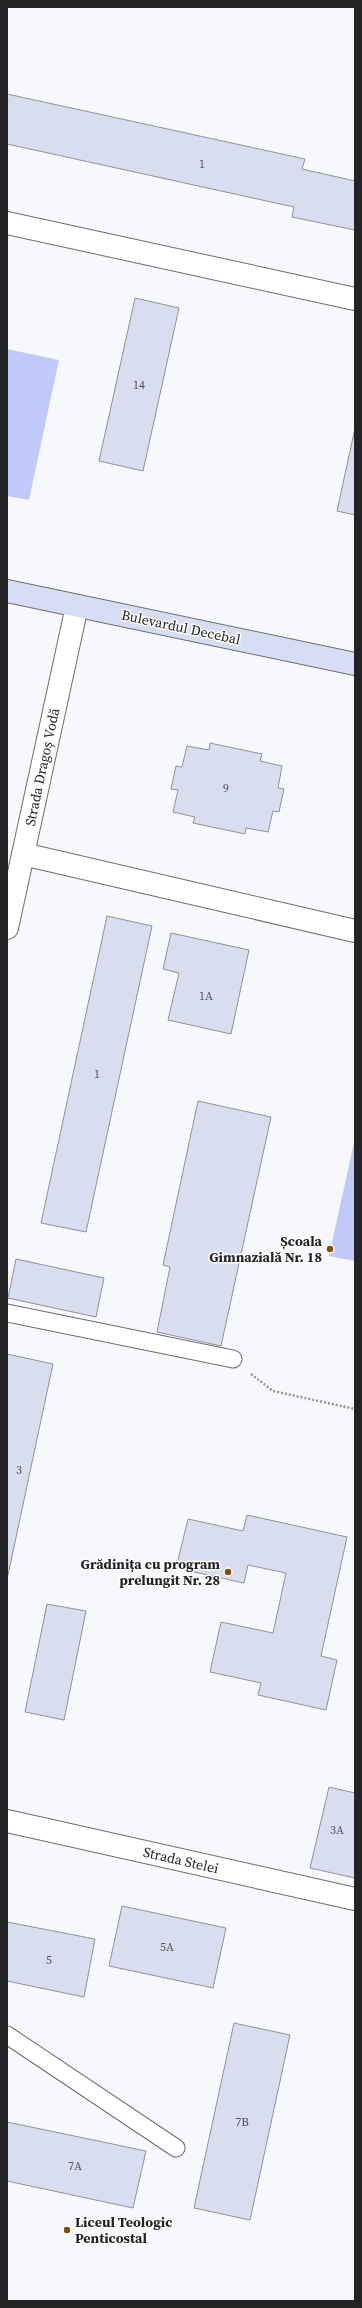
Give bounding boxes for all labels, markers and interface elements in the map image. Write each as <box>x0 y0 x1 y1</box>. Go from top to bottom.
house number: 1 <box>199 156 205 172</box>
house number: 14 <box>133 377 145 393</box>
street label: Bulevardul Decebal <box>120 605 242 649</box>
street label: Strada Dragoș Vodă <box>20 705 64 828</box>
house number: 9 <box>223 780 229 796</box>
house number: 1A <box>199 988 213 1004</box>
house number: 1 <box>94 1066 100 1082</box>
place label: Școala Gimnazială Nr. 18 <box>209 1231 323 1267</box>
marker: Școala Gimnazială Nr. 18 <box>325 1244 335 1254</box>
house number: 3 <box>16 1462 22 1478</box>
place label: Grădinița cu program prelungit Nr. 28 <box>81 1554 220 1590</box>
marker: Grădinița cu program prelungit Nr. 28 <box>223 1567 233 1577</box>
house number: 3A <box>330 1822 344 1838</box>
street label: Strada Stelei <box>141 1842 221 1878</box>
house number: 5A <box>160 1939 174 1955</box>
house number: 5 <box>46 1952 52 1968</box>
house number: 7B <box>235 2114 249 2130</box>
house number: 7A <box>68 2158 82 2174</box>
place label: Liceul Teologic Penticostal <box>75 2212 172 2248</box>
marker: Liceul Teologic Penticostal <box>62 2225 72 2235</box>

